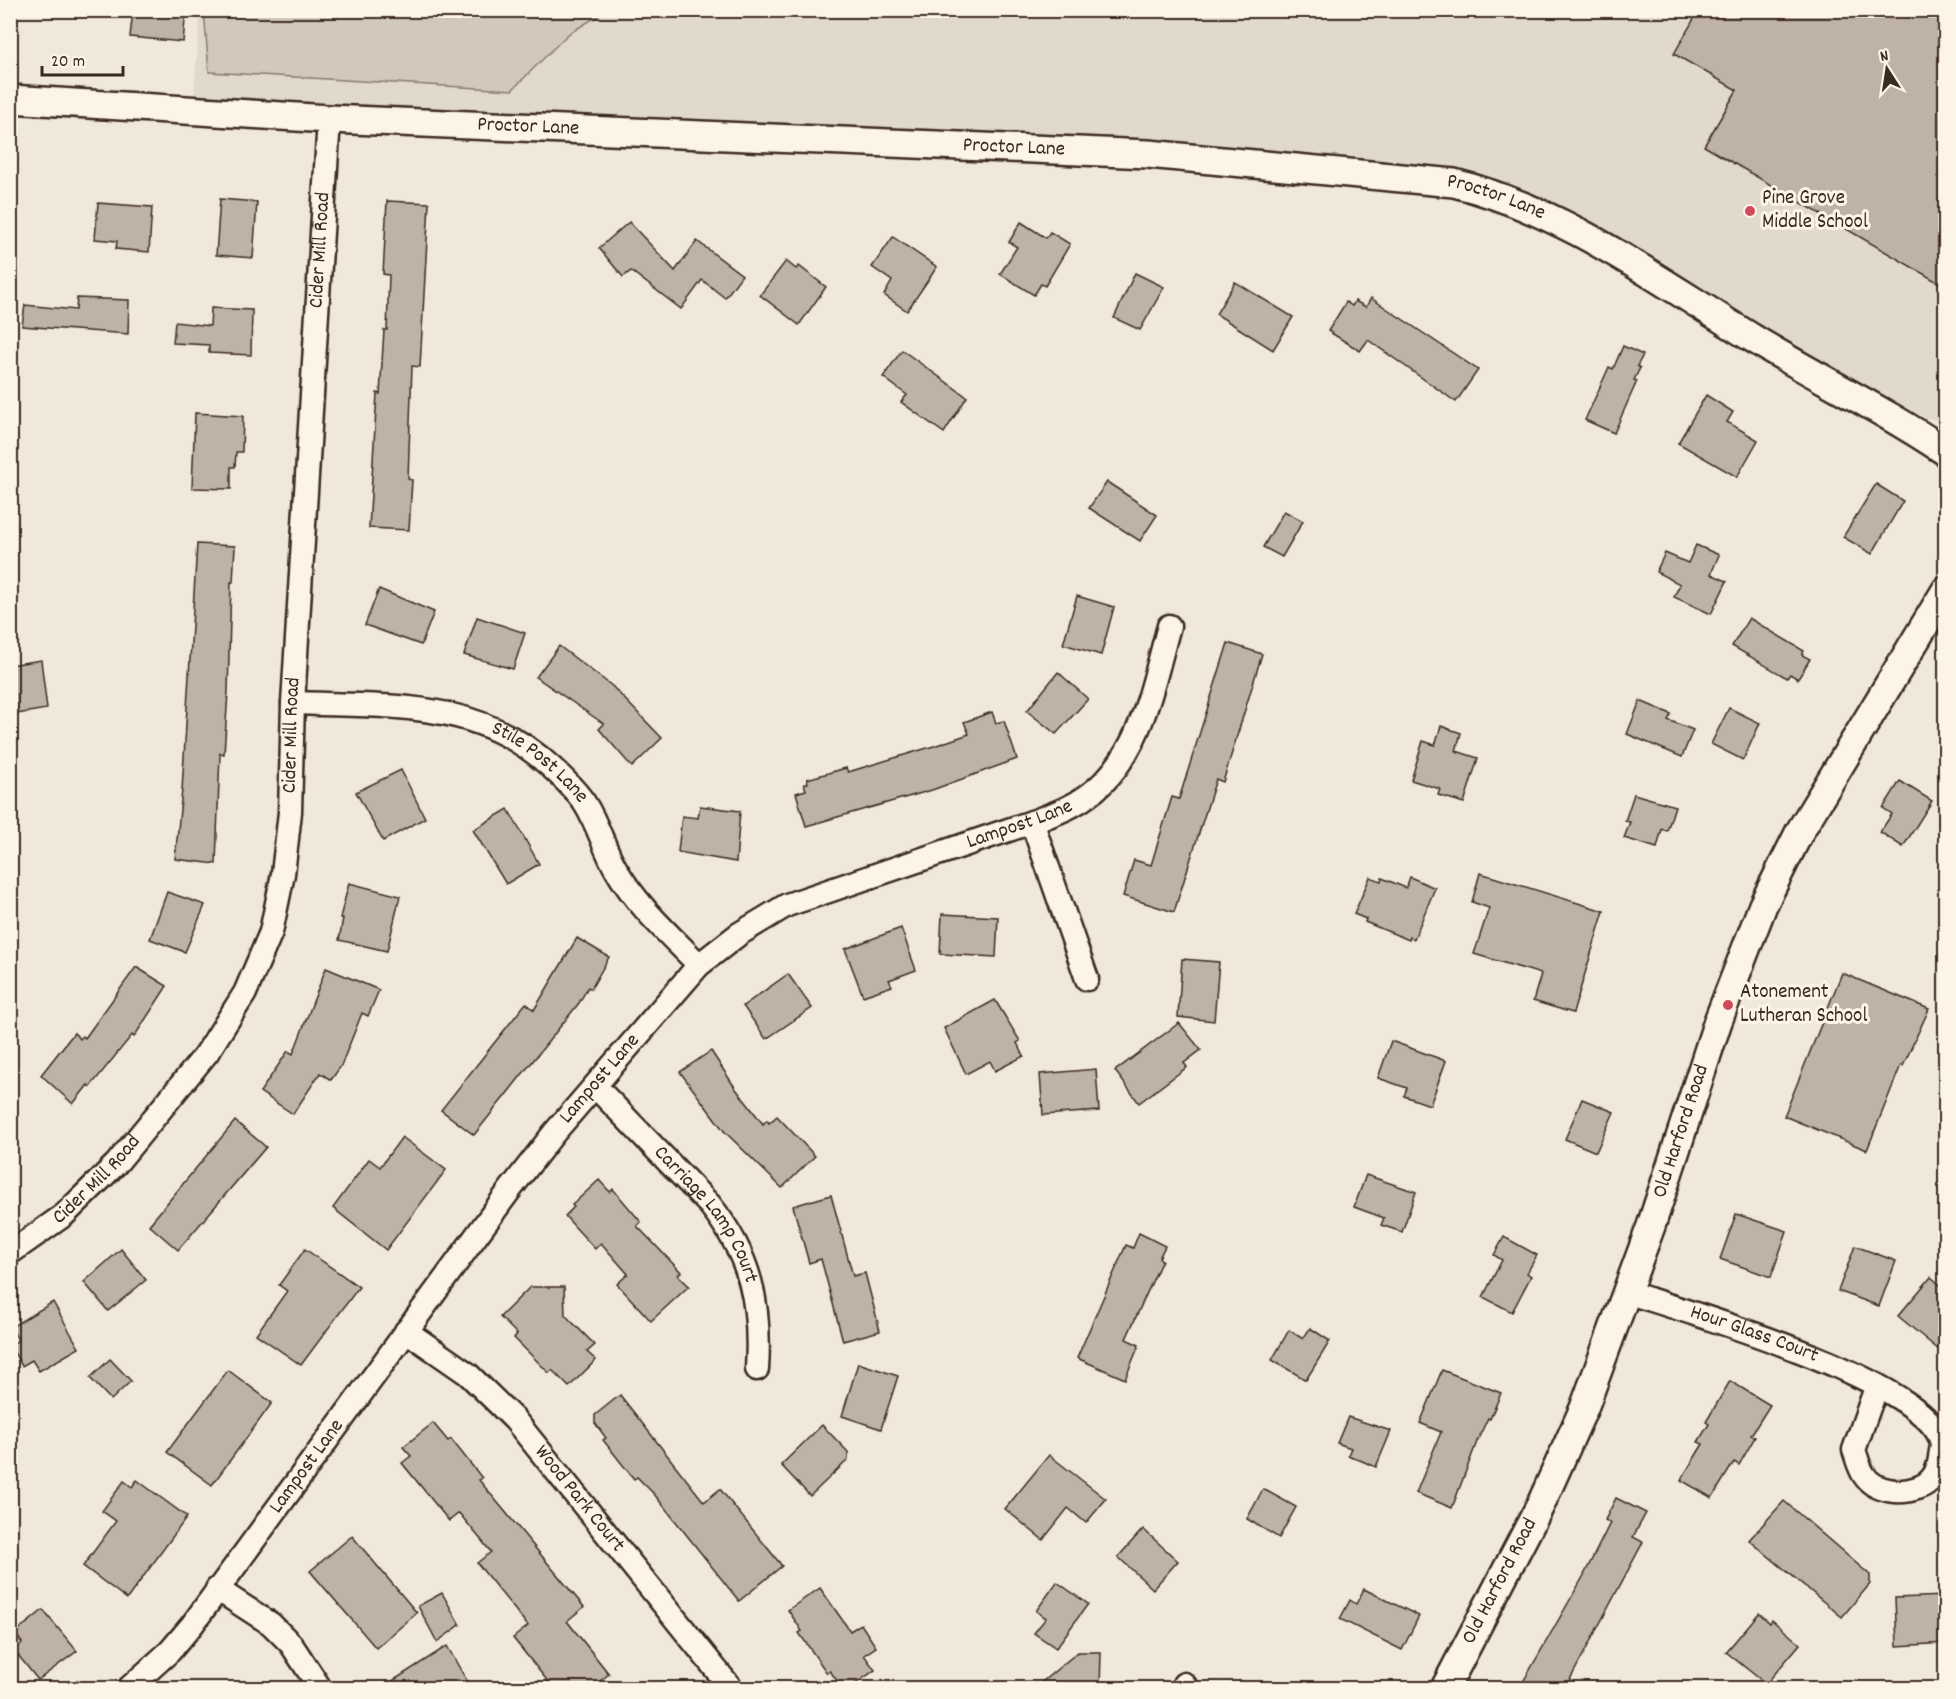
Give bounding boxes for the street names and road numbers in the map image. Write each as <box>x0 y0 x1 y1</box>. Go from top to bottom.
street label: Proctor Lane <box>476 110 580 145</box>
street label: Proctor Lane <box>962 131 1065 165</box>
street label: Proctor Lane <box>1446 167 1550 229</box>
street label: Cider Mill Road <box>302 191 339 309</box>
street label: Cider Mill Road <box>276 676 310 794</box>
street label: Stile Post Lane <box>486 714 595 810</box>
street label: Lampost Lane <box>963 792 1078 858</box>
street label: Lampost Lane <box>553 1028 648 1131</box>
street label: Old Harford Road <box>1646 1061 1718 1202</box>
street label: Cider Mill Road <box>47 1129 149 1233</box>
street label: Carriage Lamp Court <box>646 1139 765 1287</box>
street label: Hour Glass Court <box>1686 1298 1823 1372</box>
street label: Lampost Lane <box>263 1413 352 1521</box>
street label: Wood Park Court <box>526 1439 632 1560</box>
street label: Old Harford Road <box>1455 1513 1546 1650</box>

